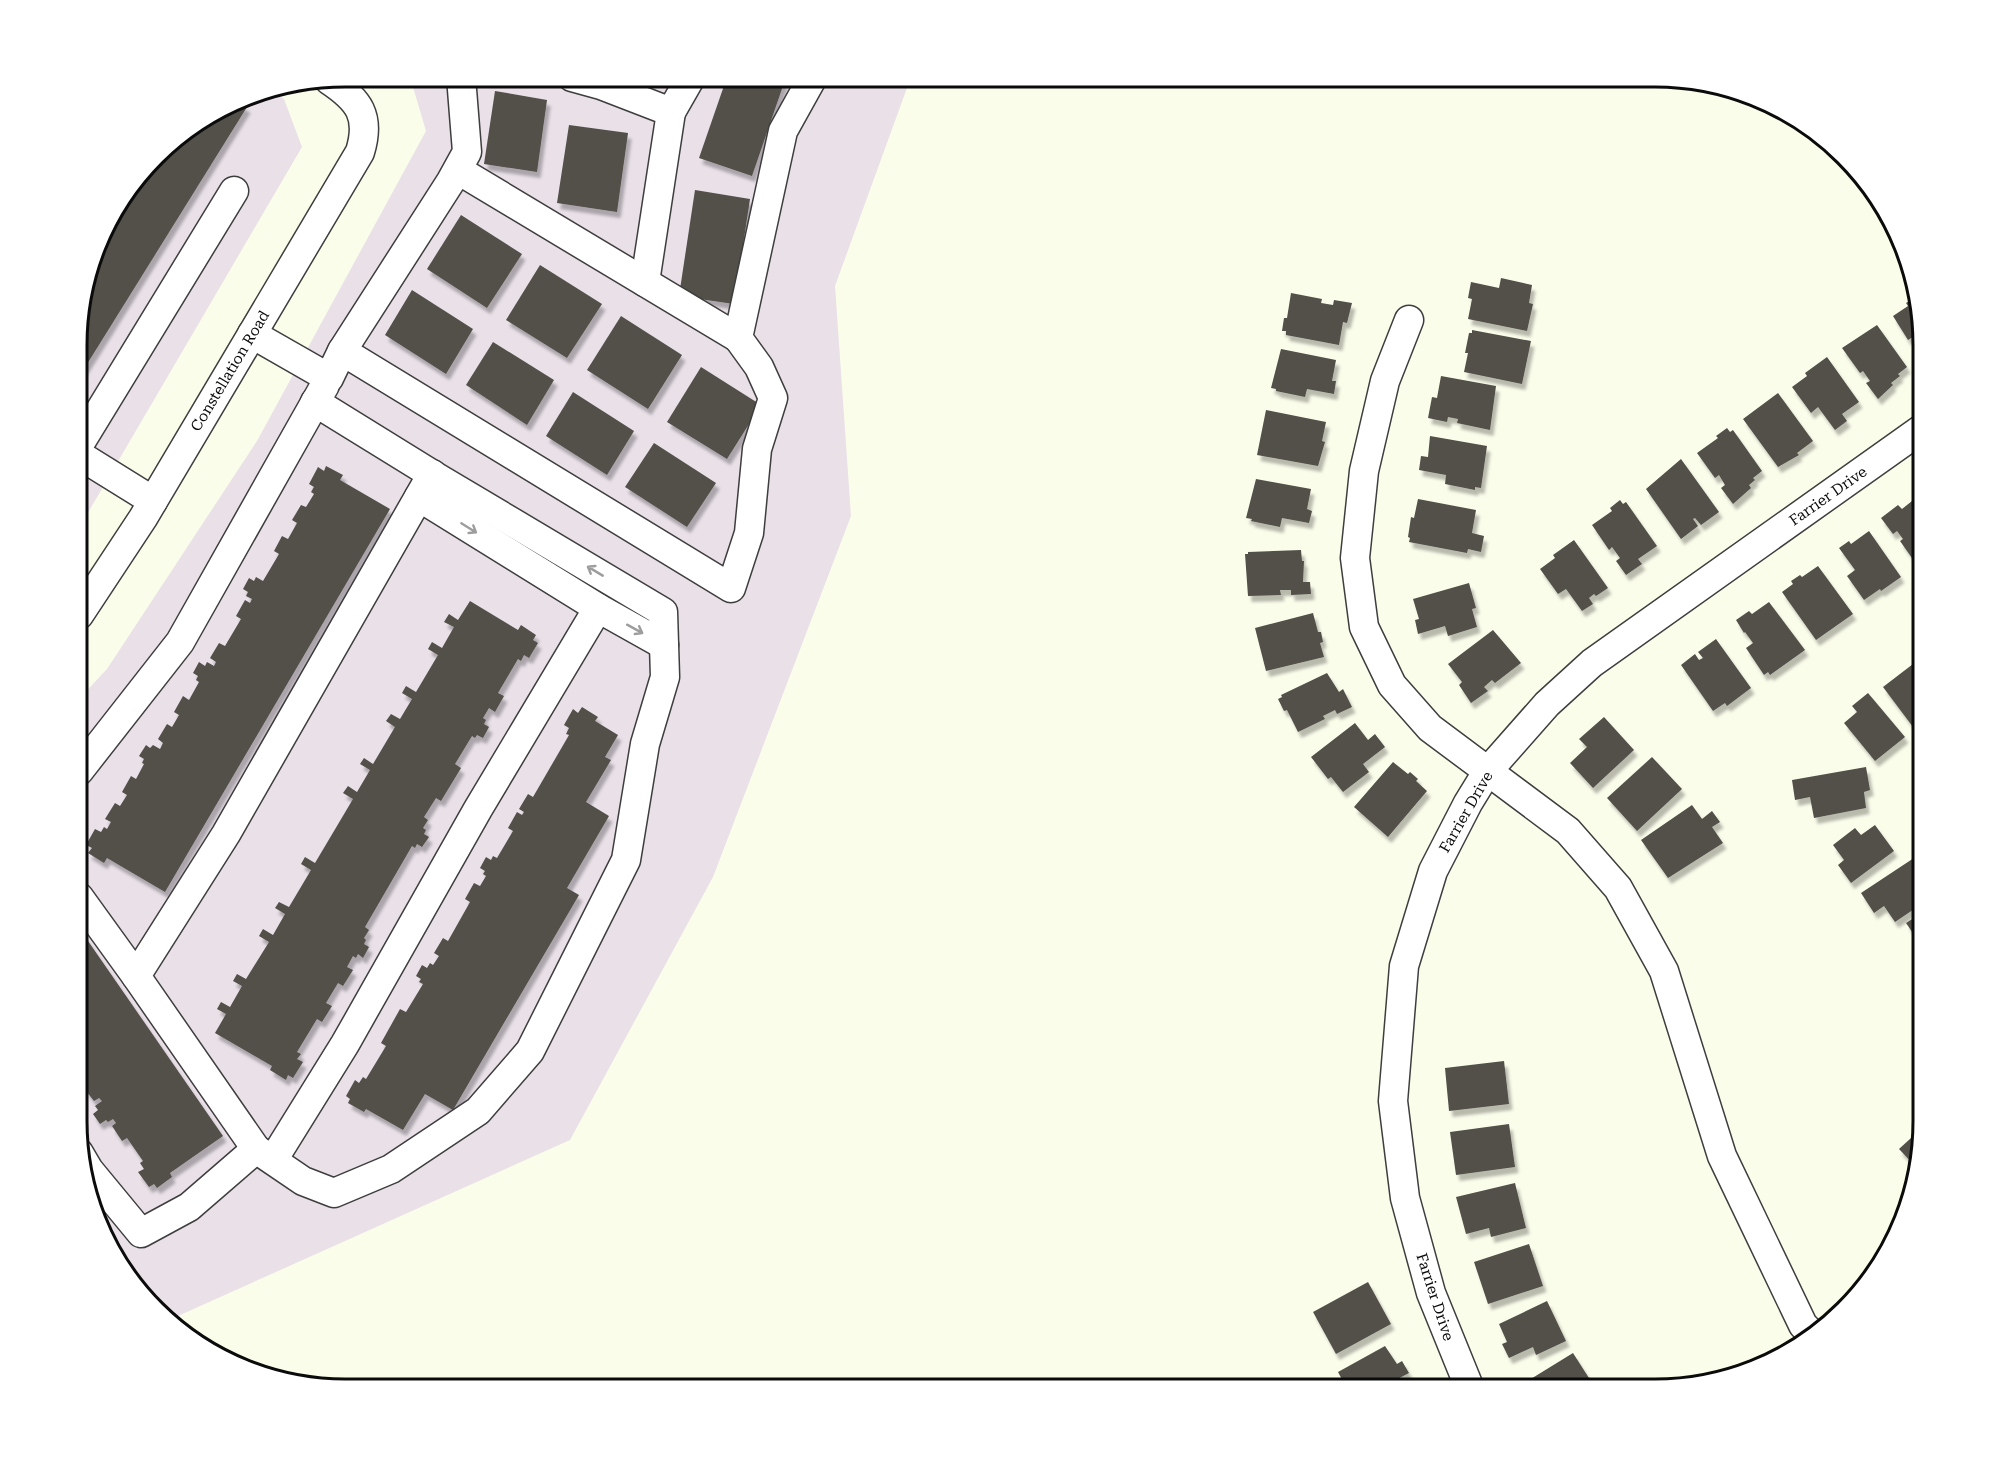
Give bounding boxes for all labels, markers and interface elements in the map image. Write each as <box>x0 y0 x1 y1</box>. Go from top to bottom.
street label: Constellation Road <box>187 307 273 435</box>
street label: Farrier Drive <box>1786 463 1870 529</box>
one-way arrow <box>460 522 477 534</box>
one-way arrow <box>587 565 604 577</box>
one-way arrow <box>626 624 644 635</box>
street label: Farrier Drive <box>1435 768 1497 856</box>
street label: Farrier Drive <box>1412 1251 1458 1343</box>

